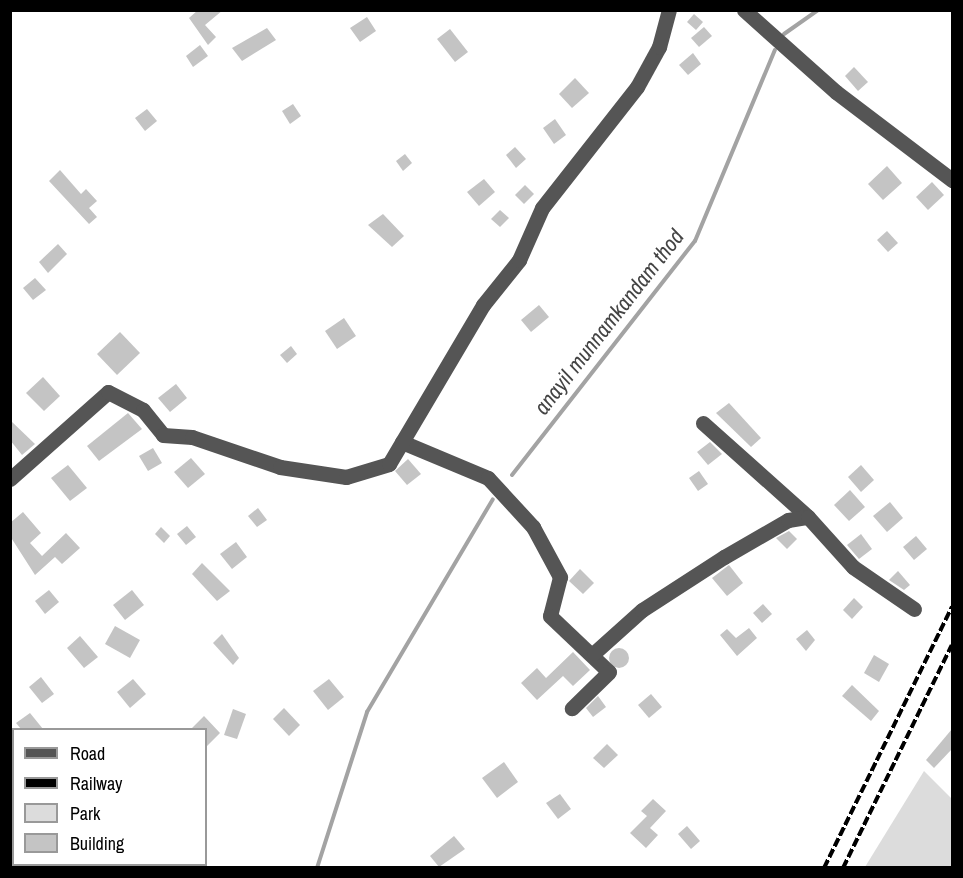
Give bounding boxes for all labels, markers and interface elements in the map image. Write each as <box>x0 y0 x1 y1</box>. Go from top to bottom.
water label: anayil munnamkandam thod <box>529 224 689 420</box>
legend <box>12 728 207 866</box>
text: Road <box>70 741 105 766</box>
text: Railway <box>70 771 123 796</box>
text: Park <box>70 801 100 826</box>
text: Building <box>70 831 124 856</box>

